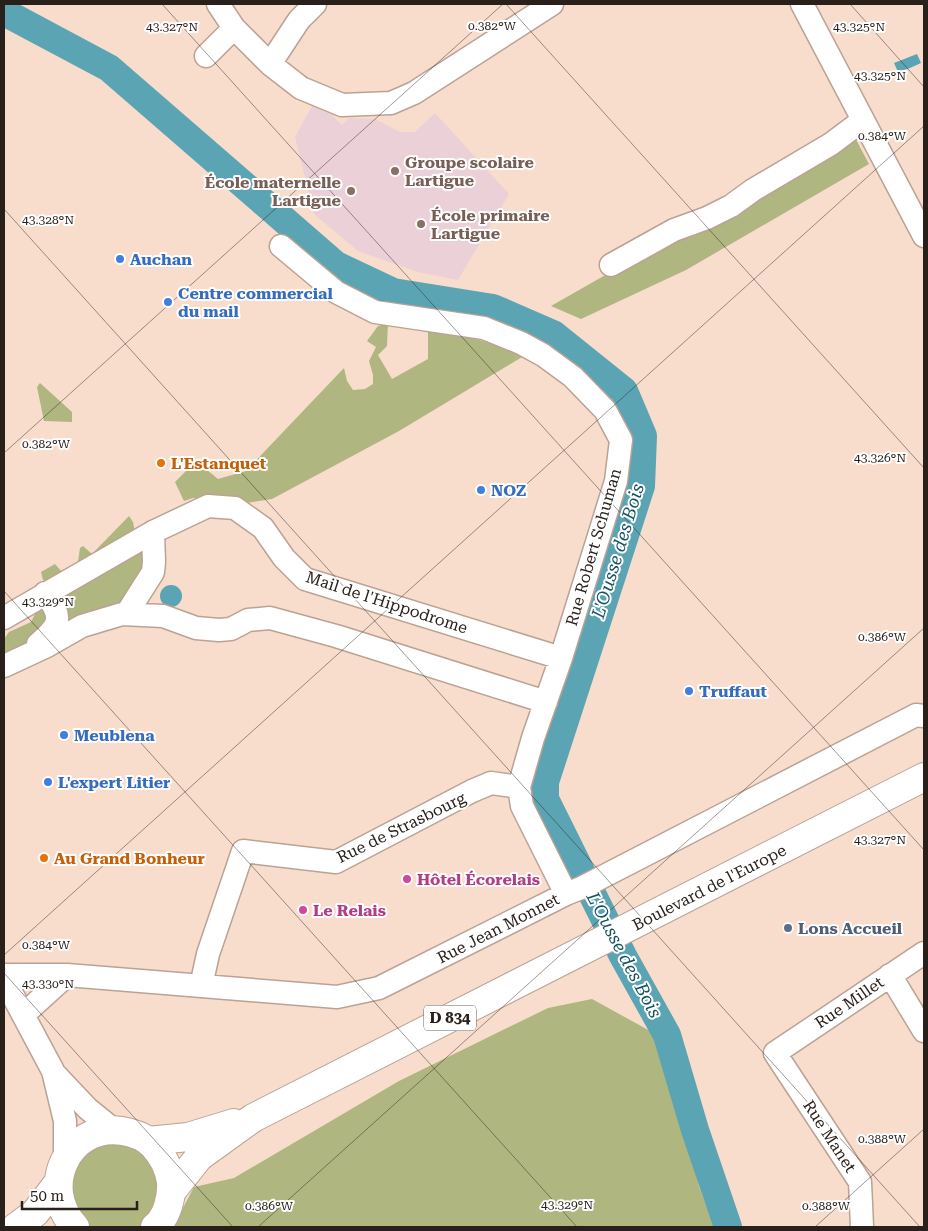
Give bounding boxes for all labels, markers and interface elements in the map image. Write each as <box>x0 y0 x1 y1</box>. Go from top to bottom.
text: 0.382°W <box>468 19 517 33</box>
text: 43.327°N <box>146 20 198 34</box>
text: 43.325°N <box>833 20 885 34</box>
text: 43.325°N <box>854 69 906 83</box>
text: 0.384°W <box>858 129 907 143</box>
place label: Groupe scolaire Lartigue <box>405 153 534 190</box>
marker: Groupe scolaire Lartigue <box>389 165 401 177</box>
place label: École maternelle Lartigue <box>205 173 341 210</box>
marker: École maternelle Lartigue <box>345 185 357 197</box>
place label: École primaire Lartigue <box>431 206 550 243</box>
text: 43.328°N <box>22 213 74 227</box>
marker: École primaire Lartigue <box>415 218 427 230</box>
place label: Auchan <box>130 250 192 269</box>
marker: Auchan <box>114 253 126 265</box>
place label: Centre commercial du mail <box>178 284 333 321</box>
marker: Centre commercial du mail <box>162 296 174 308</box>
text: 0.382°W <box>22 437 71 451</box>
text: 43.326°N <box>854 451 906 465</box>
place label: L'Estanquet <box>171 454 267 473</box>
marker: L'Estanquet <box>155 457 167 469</box>
street label: Rue Robert Schuman <box>562 466 625 628</box>
place label: NOZ <box>491 481 526 500</box>
water label: L'Ousse des Bois <box>587 481 648 622</box>
marker: NOZ <box>475 484 487 496</box>
street label: Mail de l'Hippodrome <box>304 567 470 638</box>
text: 43.329°N <box>22 595 74 609</box>
text: 0.386°W <box>858 630 907 644</box>
place label: Truffaut <box>699 682 767 701</box>
marker: Truffaut <box>683 685 695 697</box>
place label: Meublena <box>74 726 155 745</box>
marker: Meublena <box>58 729 70 741</box>
place label: L'expert Litier <box>58 773 170 792</box>
marker: L'expert Litier <box>42 776 54 788</box>
street label: Rue de Strasbourg <box>334 788 469 867</box>
text: 43.327°N <box>854 833 906 847</box>
street label: Boulevard de l'Europe <box>629 840 789 935</box>
place label: Au Grand Bonheur <box>54 849 205 868</box>
marker: Au Grand Bonheur <box>38 852 50 864</box>
place label: Hôtel Écorelais <box>417 870 540 889</box>
marker: Hôtel Écorelais <box>401 873 413 885</box>
water label: L'Ousse des Bois <box>582 887 666 1021</box>
street label: Rue Jean Monnet <box>434 889 562 967</box>
place label: Le Relais <box>313 901 386 920</box>
marker: Le Relais <box>297 904 309 916</box>
place label: Lons Accueil <box>798 919 903 938</box>
marker: Lons Accueil <box>782 922 794 934</box>
text: 0.384°W <box>22 938 71 952</box>
street label: Rue Millet <box>811 973 887 1032</box>
text: 43.330°N <box>22 977 74 991</box>
road number: D 834 <box>424 1006 476 1030</box>
street label: Rue Manet <box>799 1097 860 1176</box>
text: 0.388°W <box>858 1132 907 1146</box>
scale bar <box>22 1178 138 1210</box>
text: 50 m <box>30 1187 65 1205</box>
text: 43.329°N <box>541 1198 593 1212</box>
text: 0.386°W <box>245 1199 294 1213</box>
text: 0.388°W <box>802 1199 851 1213</box>

